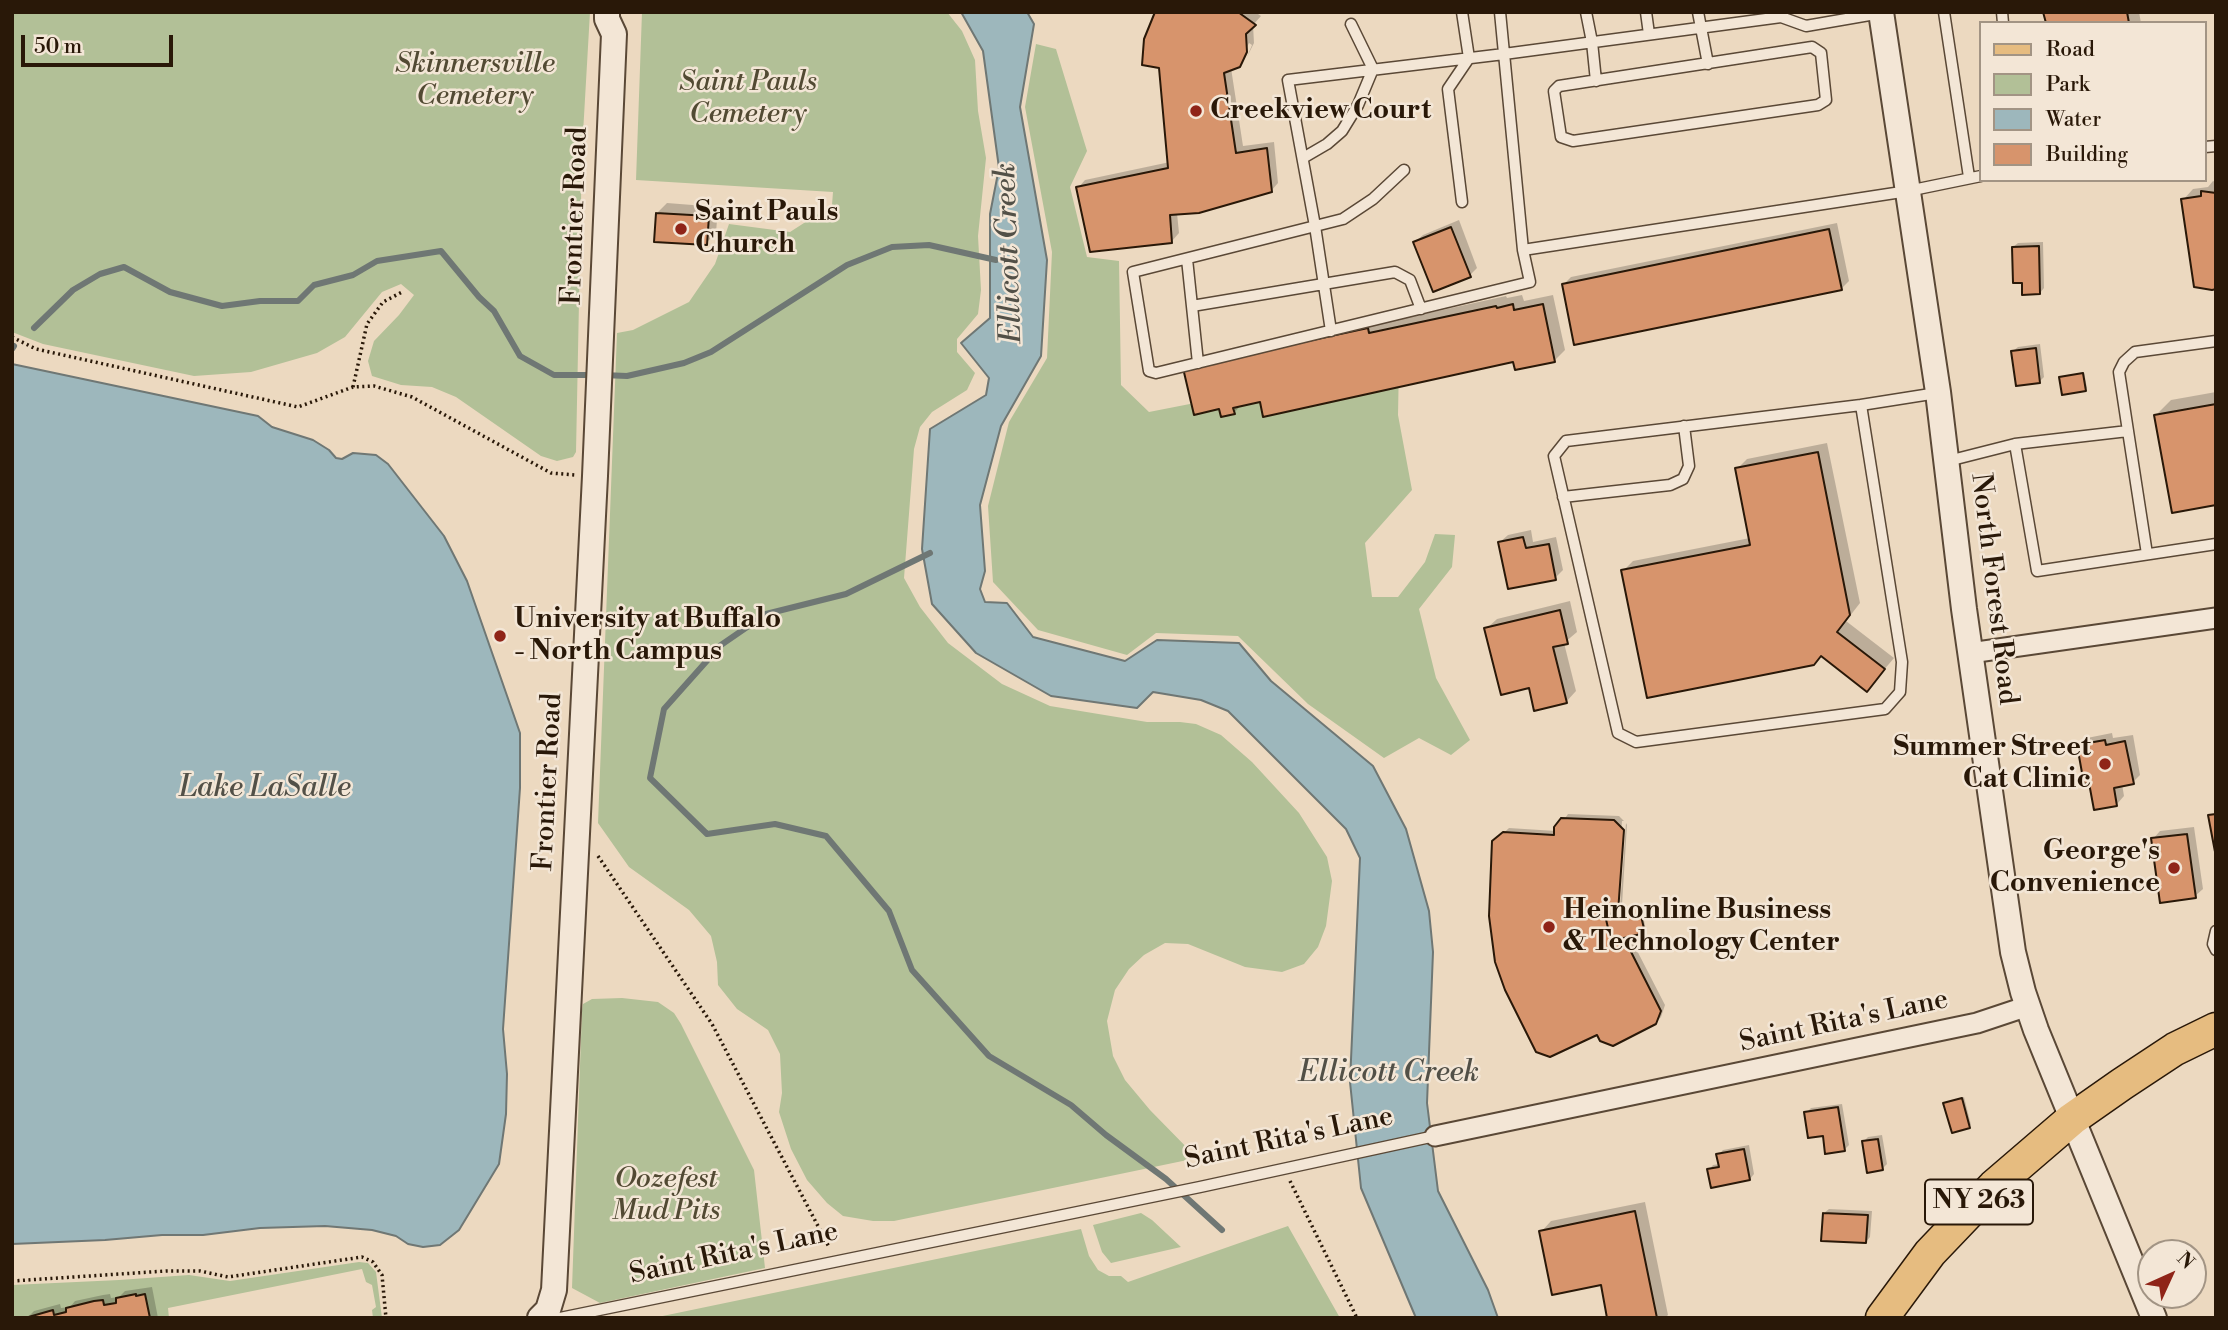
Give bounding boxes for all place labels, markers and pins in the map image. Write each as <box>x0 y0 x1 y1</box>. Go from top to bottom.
place label: Creekview Court <box>1210 94 1431 128</box>
marker: Creekview Court <box>1188 103 1204 119</box>
place label: Saint Pauls Church <box>695 196 838 262</box>
marker: Saint Pauls Church <box>673 221 689 237</box>
place label: University at Buffalo - North Campus <box>514 603 781 669</box>
marker: University at Buffalo - North Campus <box>492 628 508 644</box>
place label: Summer Street Cat Clinic <box>1893 731 2091 797</box>
marker: Summer Street Cat Clinic <box>2097 756 2113 772</box>
place label: George's Convenience <box>1990 835 2160 901</box>
marker: George's Convenience <box>2166 860 2182 876</box>
place label: Heinonline Business & Technology Center <box>1563 894 1840 960</box>
marker: Heinonline Business & Technology Center <box>1541 919 1557 935</box>

